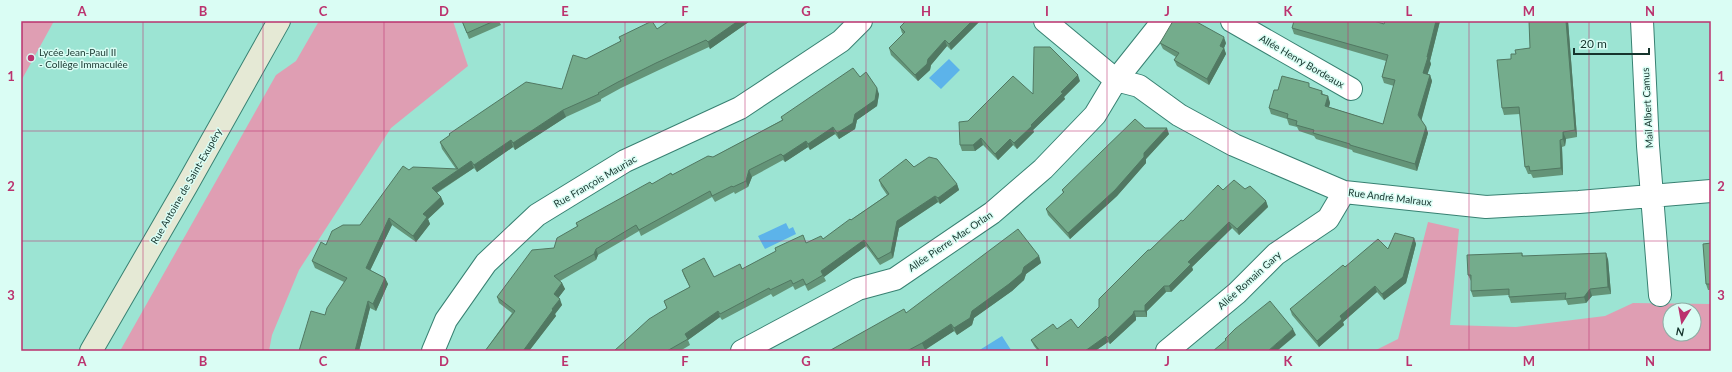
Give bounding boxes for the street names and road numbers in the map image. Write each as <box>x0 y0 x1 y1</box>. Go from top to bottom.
street label: Allée Henry Bordeaux <box>1257 32 1347 90</box>
street label: Mail Albert Camus <box>1639 67 1655 149</box>
street label: Rue Antoine de Saint-Exupéry <box>148 125 224 246</box>
street label: Rue François Mauriac <box>551 152 639 210</box>
street label: Rue André Malraux <box>1348 186 1432 208</box>
street label: Allée Pierre Mac Orlan <box>906 208 994 274</box>
street label: Allée Romain Gary <box>1215 248 1284 312</box>

